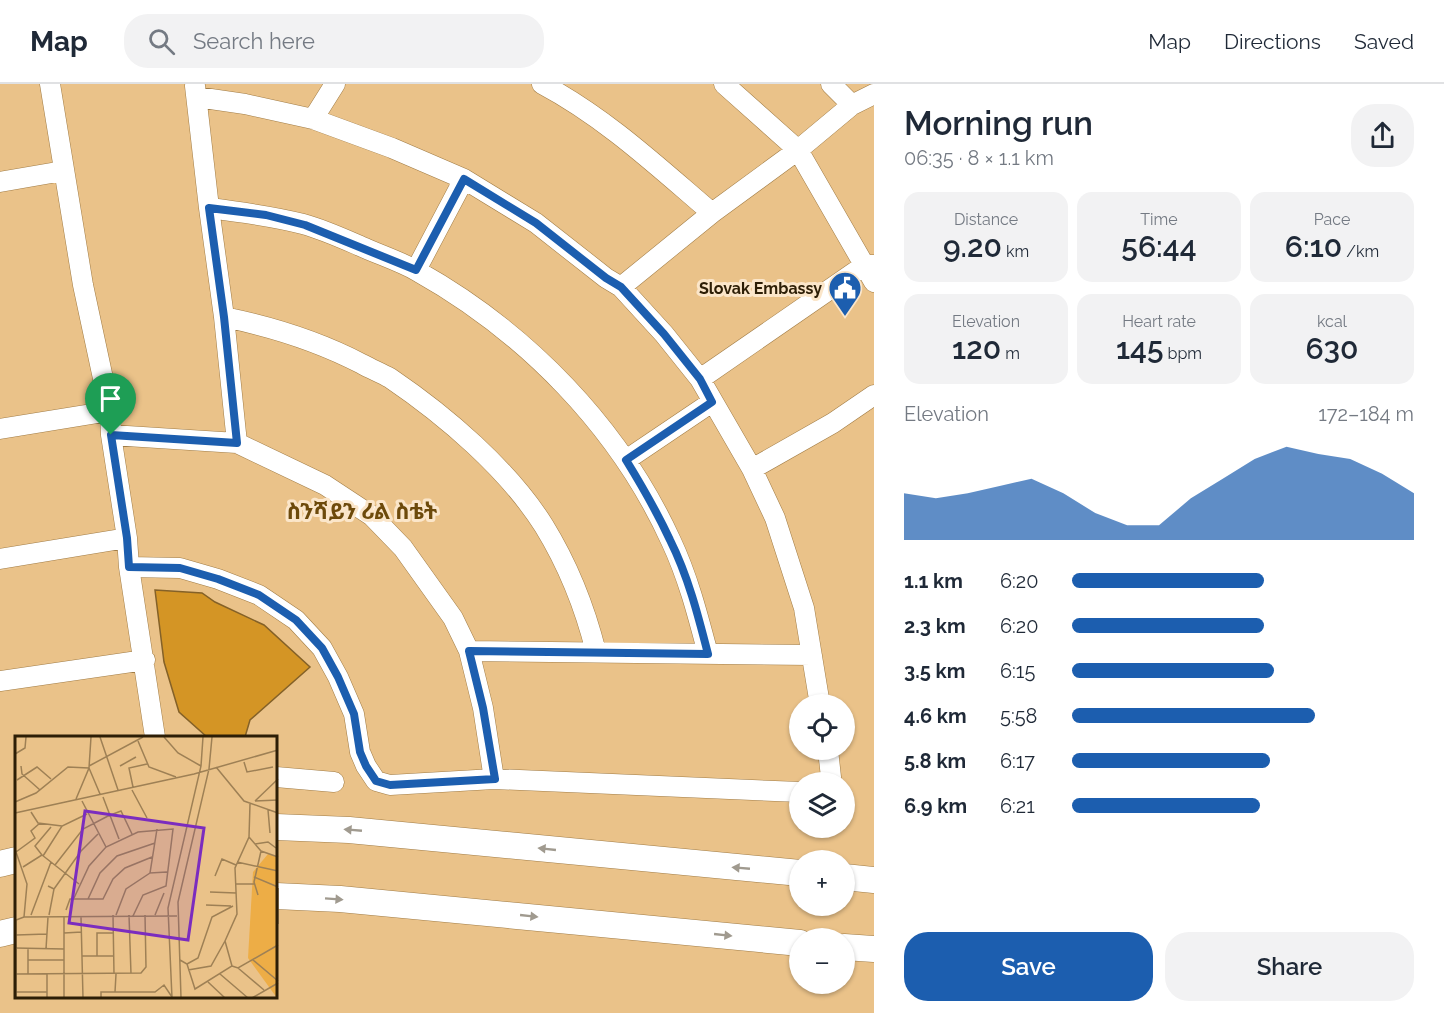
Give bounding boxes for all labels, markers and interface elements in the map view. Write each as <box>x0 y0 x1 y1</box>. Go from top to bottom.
search box <box>124 14 544 68</box>
text: Map <box>30 25 88 58</box>
icon: search <box>145 25 178 58</box>
text: Search here <box>193 28 315 54</box>
text: Map <box>1148 29 1191 54</box>
text: Directions <box>1224 29 1321 54</box>
text: Saved <box>1354 29 1414 54</box>
text: Morning run <box>904 104 1093 143</box>
button: share <box>1351 104 1414 167</box>
text: 06:35 · 8 × 1.1 km <box>904 146 1054 170</box>
text: Distance <box>954 210 1018 229</box>
text: Time <box>1140 210 1178 229</box>
text: Pace <box>1314 210 1350 229</box>
text: 9.20 <box>943 229 1002 264</box>
text: 56:44 <box>1121 229 1197 264</box>
text: 6:10 <box>1285 229 1342 264</box>
text: km <box>1002 242 1029 261</box>
text: /km <box>1342 242 1379 261</box>
public building icon: Slovak Embassy <box>827 270 863 317</box>
place label: Slovak Embassy <box>699 279 822 298</box>
text: Elevation <box>952 312 1020 331</box>
text: Heart rate <box>1122 312 1196 331</box>
text: kcal <box>1317 312 1347 331</box>
text: 120 <box>952 331 1001 366</box>
text: 145 <box>1116 331 1164 366</box>
text: 630 <box>1305 331 1359 366</box>
text: m <box>1001 344 1020 363</box>
text: bpm <box>1164 344 1202 363</box>
pin <box>85 373 136 435</box>
icon: arrive <box>94 382 127 415</box>
text: Elevation <box>904 402 989 426</box>
text: 172–184 m <box>1318 402 1414 426</box>
district label: ስንሻይን ሪል ስቴት <box>287 498 438 524</box>
text: 1.1 km <box>904 569 963 593</box>
text: 6:20 <box>1000 569 1038 593</box>
text: 2.3 km <box>904 614 966 638</box>
text: 6:20 <box>1000 614 1038 638</box>
text: 3.5 km <box>904 659 965 683</box>
text: 6:15 <box>1000 659 1035 683</box>
map controls <box>789 694 855 994</box>
button: locate <box>789 694 855 760</box>
text: 4.6 km <box>904 704 967 728</box>
text: 5:58 <box>1000 704 1037 728</box>
inset map <box>15 736 278 998</box>
text: 5.8 km <box>904 749 966 773</box>
text: 6:17 <box>1000 749 1035 773</box>
button: layers <box>789 772 855 838</box>
text: 6.9 km <box>904 794 967 818</box>
text: 6:21 <box>1000 794 1035 818</box>
one-way arrow <box>343 825 362 835</box>
one-way arrow <box>538 844 557 854</box>
button: + <box>789 850 855 916</box>
one-way arrow <box>732 863 751 873</box>
one-way arrow <box>325 894 344 903</box>
one-way arrow <box>519 911 538 921</box>
button: − <box>789 928 855 994</box>
one-way arrow <box>713 930 732 940</box>
button: Save <box>904 932 1153 1001</box>
button: Share <box>1165 932 1414 1001</box>

